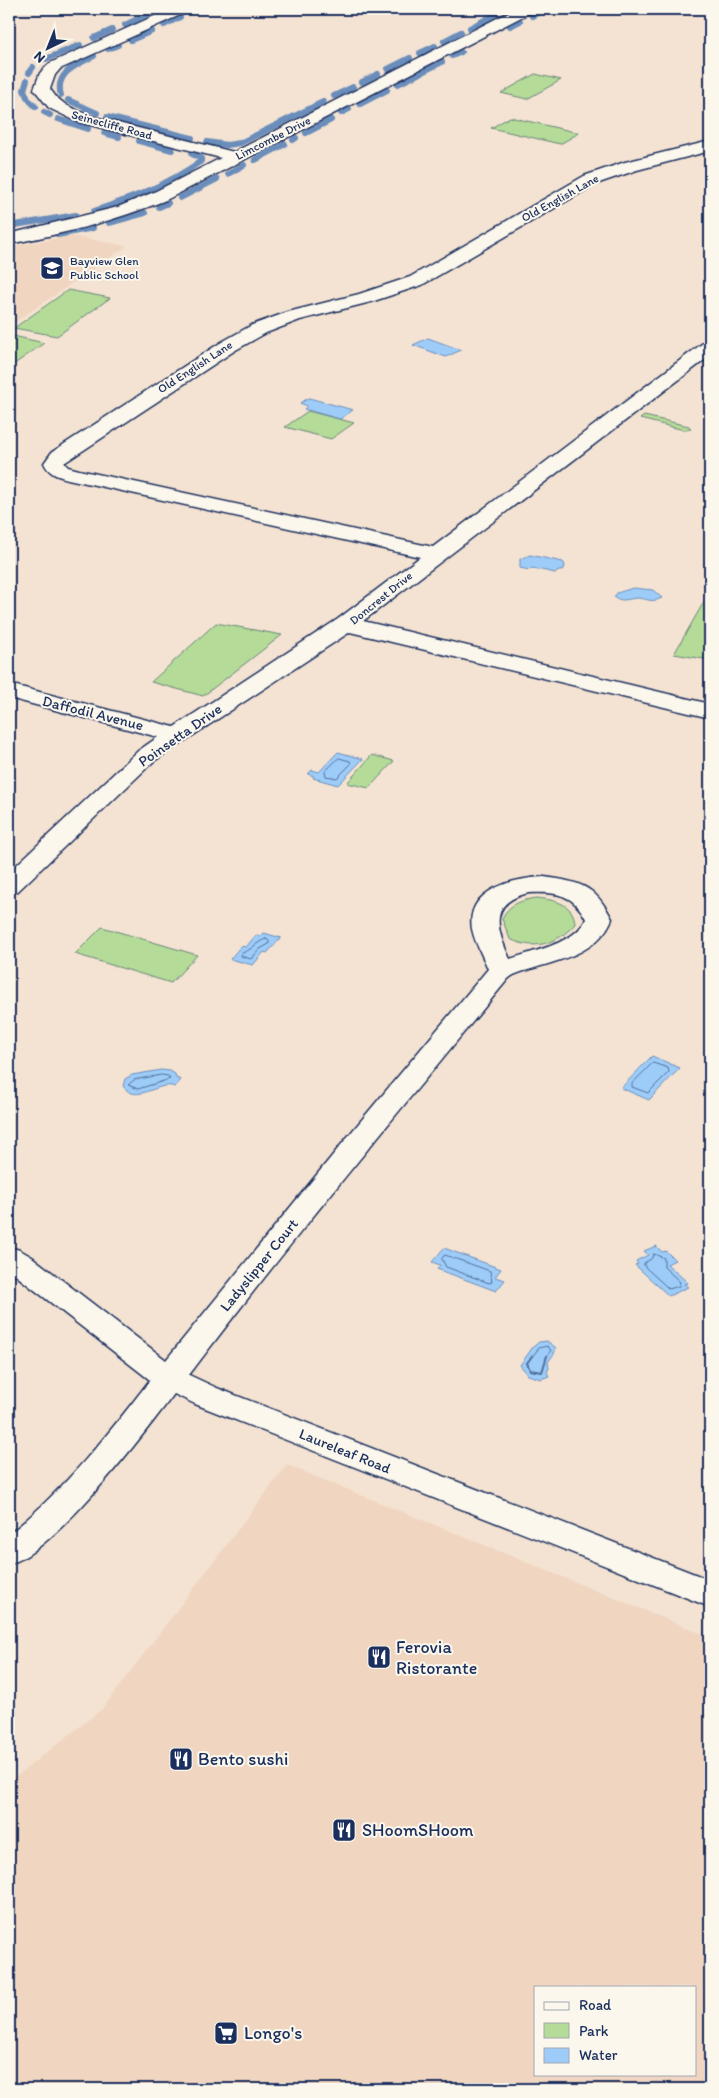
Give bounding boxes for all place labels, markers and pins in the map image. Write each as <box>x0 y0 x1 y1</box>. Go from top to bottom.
place label: Bayview Glen Public School <box>70 254 139 282</box>
school or university icon: Bayview Glen Public School <box>39 255 65 281</box>
place label: Ferovia Ristorante <box>396 1636 477 1679</box>
restaurant icon: Ferovia Ristorante <box>366 1644 392 1670</box>
restaurant icon: Bento sushi <box>168 1746 194 1772</box>
place label: Bento sushi <box>198 1748 288 1770</box>
restaurant icon: SHoomSHoom <box>331 1817 357 1843</box>
place label: SHoomSHoom <box>362 1819 474 1841</box>
supermarket icon: Longo's <box>213 2020 239 2046</box>
place label: Longo's <box>244 2022 302 2044</box>

